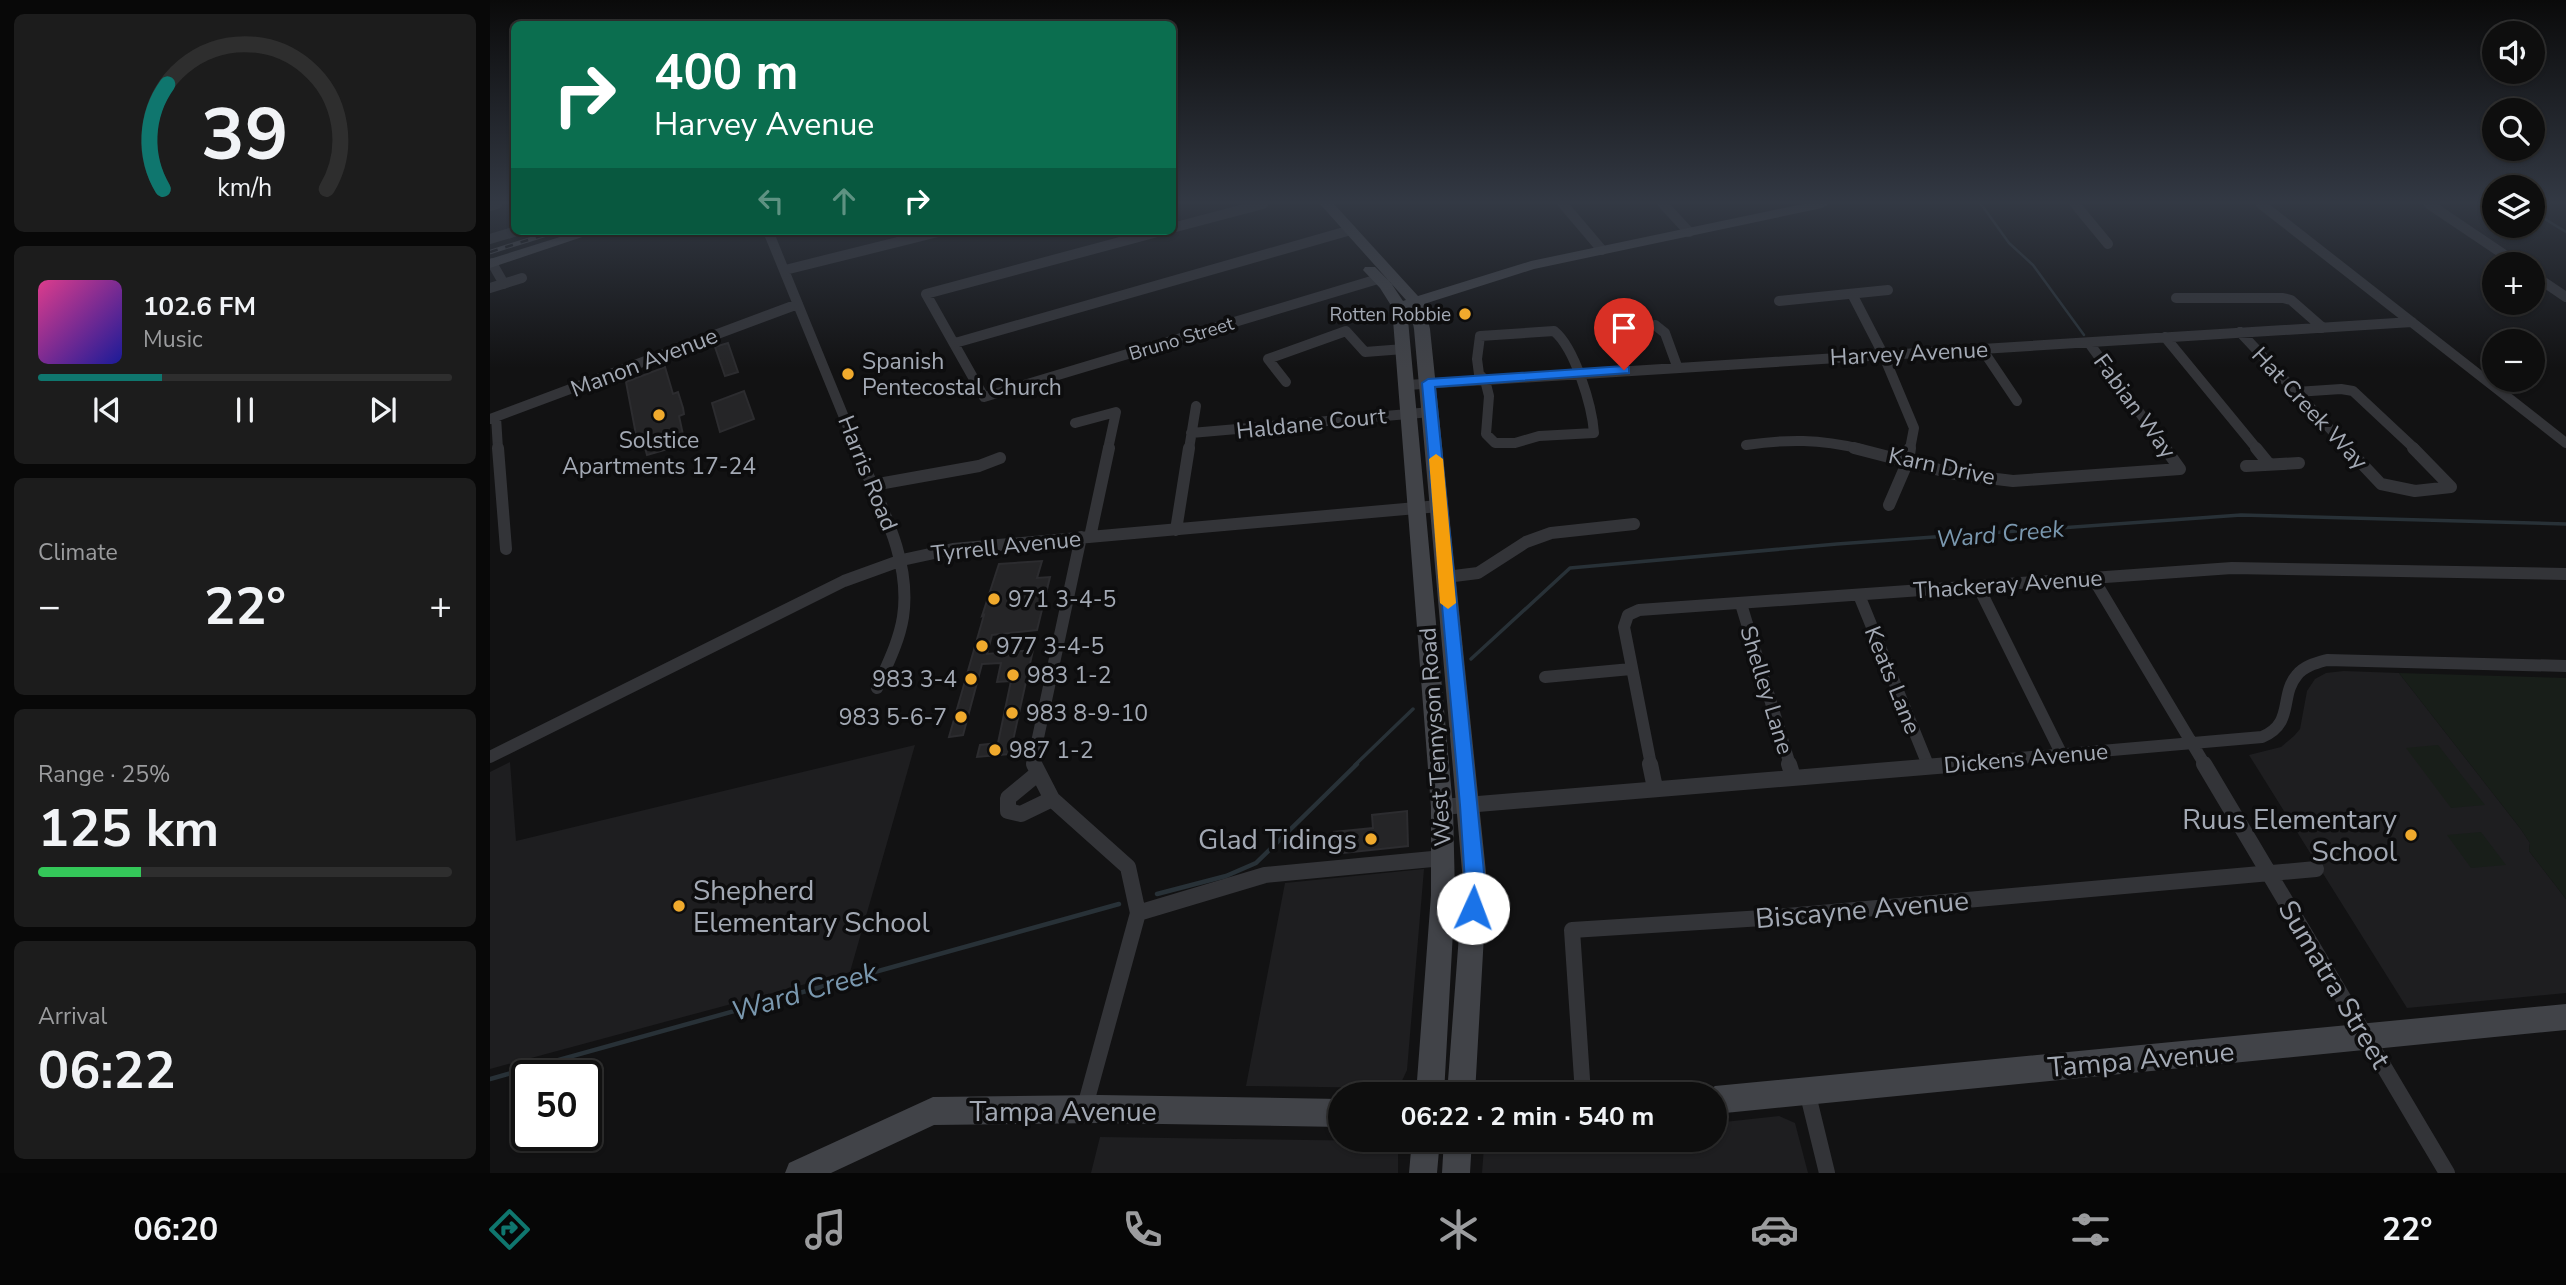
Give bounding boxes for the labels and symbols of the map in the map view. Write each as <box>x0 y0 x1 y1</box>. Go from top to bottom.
pin <box>1594 298 1654 370</box>
place label: Rotten Robbie <box>1330 302 1451 328</box>
marker: Rotten Robbie <box>1457 306 1473 322</box>
street label: Bruno Street <box>1126 311 1237 367</box>
street label: Manon Avenue <box>566 320 722 405</box>
street label: Harvey Avenue <box>1829 334 1989 373</box>
street label: Hat Creek Way <box>2245 340 2375 476</box>
place label: Spanish Pentecostal Church <box>862 346 1062 403</box>
street label: Fabian Way <box>2086 348 2183 465</box>
marker: Spanish Pentecostal Church <box>840 366 856 382</box>
street label: Haldane Court <box>1235 400 1388 447</box>
marker: Solstice Apartments 17-24 <box>651 407 667 423</box>
street label: Harris Road <box>830 411 905 536</box>
place label: Solstice Apartments 17-24 <box>562 425 756 482</box>
street label: Karn Drive <box>1886 440 1998 493</box>
water label: Ward Creek <box>1935 512 2066 556</box>
street label: Tyrrell Avenue <box>930 523 1083 570</box>
street label: Thackeray Avenue <box>1912 562 2104 607</box>
place label: 971 3-4-5 <box>1008 584 1116 615</box>
marker: 971 3-4-5 <box>986 591 1002 607</box>
street label: Shelley Lane <box>1732 622 1801 758</box>
street label: Keats Lane <box>1857 622 1928 739</box>
street label: West Tennyson Road <box>1412 626 1459 847</box>
place label: 977 3-4-5 <box>996 631 1104 662</box>
marker: 977 3-4-5 <box>974 638 990 654</box>
place label: 983 1-2 <box>1027 660 1112 691</box>
place label: 983 3-4 <box>872 664 957 695</box>
marker: 983 1-2 <box>1005 667 1021 683</box>
marker: 983 3-4 <box>963 671 979 687</box>
place label: 983 8-9-10 <box>1026 698 1148 729</box>
place label: 983 5-6-7 <box>839 702 947 733</box>
marker: 983 8-9-10 <box>1004 705 1020 721</box>
marker: 983 5-6-7 <box>953 709 969 725</box>
place label: 987 1-2 <box>1009 735 1094 766</box>
street label: Dickens Avenue <box>1943 736 2109 781</box>
marker: 987 1-2 <box>987 742 1003 758</box>
place label: Ruus Elementary School <box>2182 801 2398 871</box>
place label: Glad Tidings <box>1198 821 1357 859</box>
marker: Ruus Elementary School <box>2403 827 2419 843</box>
marker: Glad Tidings <box>1363 831 1379 847</box>
position arrow <box>1436 871 1510 945</box>
place label: Shepherd Elementary School <box>693 872 930 942</box>
street label: Biscayne Avenue <box>1754 882 1970 938</box>
street label: Sumatra Street <box>2269 893 2399 1076</box>
marker: Shepherd Elementary School <box>671 898 687 914</box>
water label: Ward Creek <box>727 953 883 1031</box>
street label: Tampa Avenue <box>2046 1033 2236 1087</box>
speed limit sign: 50 <box>511 1060 602 1151</box>
street label: Tampa Avenue <box>969 1093 1157 1131</box>

